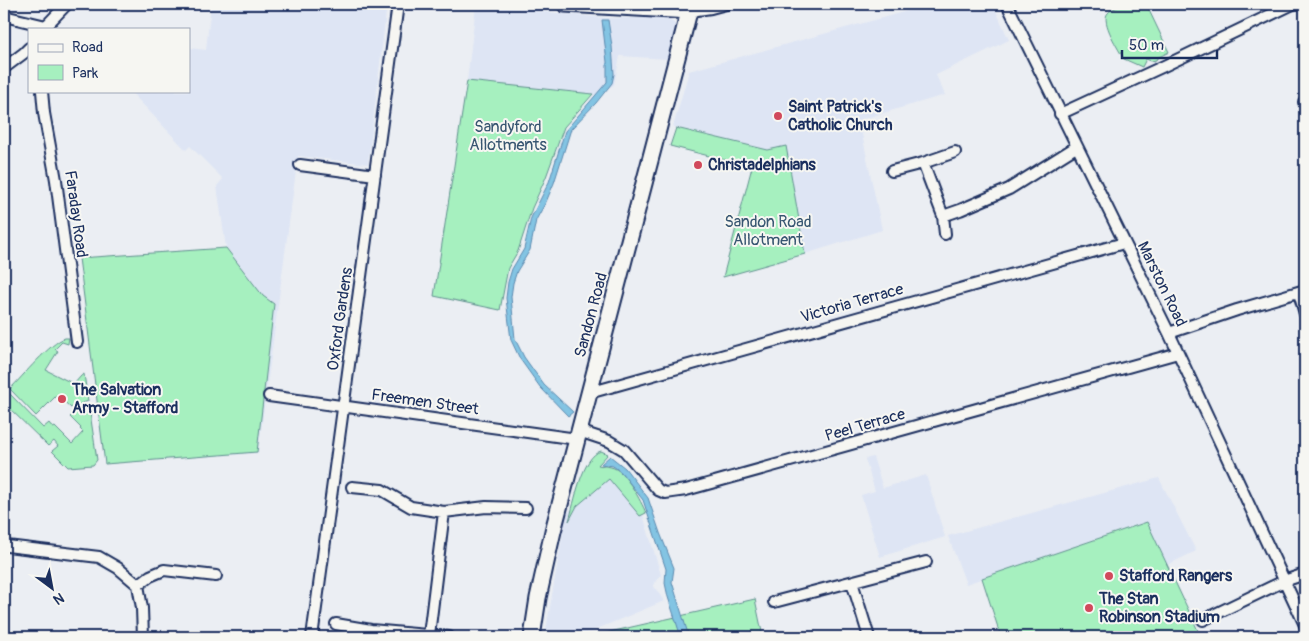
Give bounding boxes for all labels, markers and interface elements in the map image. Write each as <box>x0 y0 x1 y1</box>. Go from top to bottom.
legend <box>28 28 190 92</box>
scale bar <box>1122 28 1216 60</box>
text: 50 m <box>1129 36 1164 55</box>
text: Road <box>72 38 103 57</box>
text: Park <box>72 64 99 83</box>
place label: Saint Patrick's Catholic Church <box>788 97 893 135</box>
marker: Saint Patrick's Catholic Church <box>772 110 784 122</box>
park label: Sandyford Allotments <box>469 117 547 155</box>
place label: Christadelphians <box>708 155 816 175</box>
marker: Christadelphians <box>692 159 704 171</box>
street label: Faraday Road <box>60 169 92 259</box>
park label: Sandon Road Allotment <box>725 212 811 250</box>
street label: Marston Road <box>1133 238 1191 330</box>
street label: Oxford Gardens <box>323 266 357 372</box>
street label: Sandon Road <box>570 270 612 360</box>
street label: Victoria Terrace <box>798 279 906 327</box>
place label: The Salvation Army - Stafford <box>71 380 179 418</box>
street label: Freemen Street <box>370 385 481 420</box>
marker: The Salvation Army - Stafford <box>56 393 68 405</box>
street label: Peel Terrace <box>823 404 908 446</box>
north arrow <box>28 564 78 614</box>
place label: Stafford Rangers <box>1119 566 1233 586</box>
marker: Stafford Rangers <box>1103 570 1115 582</box>
text: N <box>50 589 67 608</box>
place label: The Stan Robinson Stadium <box>1098 589 1220 627</box>
marker: The Stan Robinson Stadium <box>1083 602 1095 614</box>

